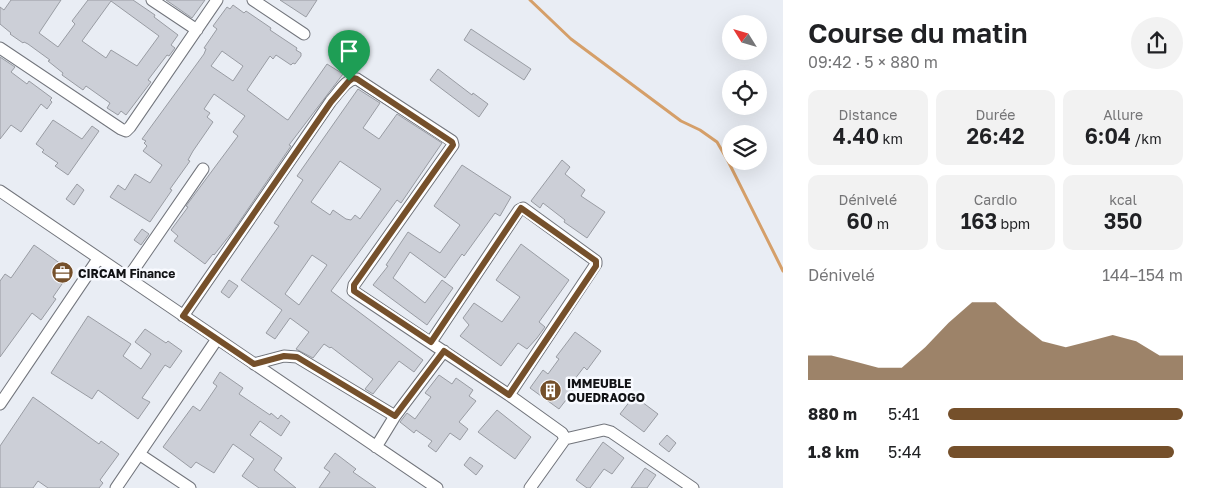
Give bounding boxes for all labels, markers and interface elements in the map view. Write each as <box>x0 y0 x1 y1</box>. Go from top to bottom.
north arrow <box>722 15 768 60</box>
map controls <box>722 15 767 170</box>
text: Course du matin <box>808 16 1028 49</box>
button: share <box>1131 17 1183 69</box>
pin <box>328 30 370 81</box>
icon: arrive <box>335 37 363 65</box>
text: 09:42 · 5 × 880 m <box>808 52 938 72</box>
button: locate <box>722 70 767 115</box>
text: Distance <box>838 106 897 123</box>
text: Durée <box>976 106 1015 123</box>
text: Allure <box>1103 106 1143 123</box>
text: 4.40 <box>833 123 879 149</box>
text: 26:42 <box>967 123 1024 149</box>
text: 6:04 <box>1085 123 1131 149</box>
button: layers <box>722 125 767 170</box>
text: km <box>879 130 903 147</box>
text: /km <box>1131 130 1162 147</box>
text: Dénivelé <box>839 191 897 208</box>
text: Cardio <box>974 191 1017 208</box>
text: kcal <box>1109 191 1137 208</box>
text: 60 <box>847 208 873 234</box>
text: 163 <box>961 208 997 234</box>
text: 350 <box>1104 208 1143 234</box>
text: m <box>873 215 889 232</box>
text: bpm <box>997 215 1030 232</box>
office icon: CIRCAM Finance <box>50 261 74 285</box>
text: Dénivelé <box>808 265 875 285</box>
text: 144–154 m <box>1102 265 1183 285</box>
place label: CIRCAM Finance <box>78 266 175 281</box>
place label: IMMEUBLE OUEDRAOGO <box>567 376 645 405</box>
building icon: IMMEUBLE OUEDRAOGO <box>539 378 563 402</box>
text: 880 m <box>808 404 857 424</box>
text: 5:41 <box>888 404 920 424</box>
text: 1.8 km <box>808 442 859 462</box>
text: 5:44 <box>888 442 922 462</box>

